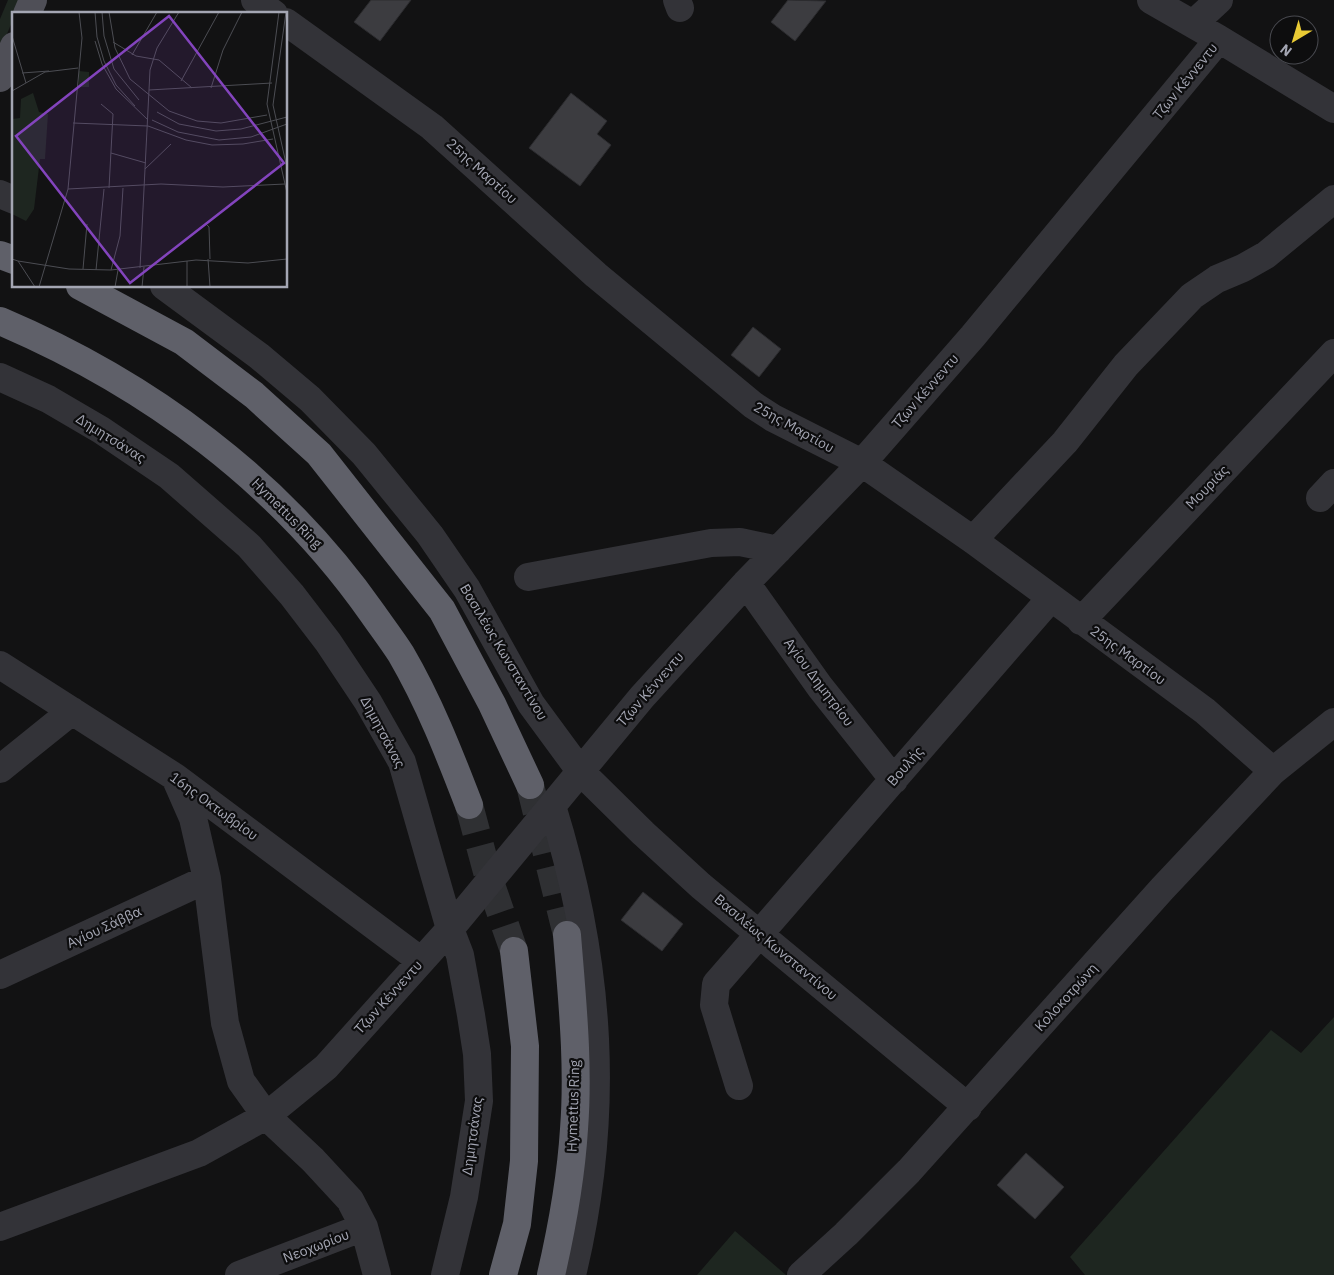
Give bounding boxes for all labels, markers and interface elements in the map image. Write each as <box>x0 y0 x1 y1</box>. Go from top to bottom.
inset map <box>12 12 288 288</box>
north arrow <box>1269 15 1319 65</box>
street label: Τζων Κέννεντυ <box>1149 39 1221 123</box>
text: N <box>1276 40 1296 60</box>
street label: 25ης Μαρτίου <box>443 134 521 208</box>
street label: Τζων Κέννεντυ <box>888 350 962 432</box>
street label: 25ης Μαρτίου <box>751 397 837 457</box>
street label: Δημητσάνας <box>73 409 150 467</box>
street label: Μουριάς <box>1182 461 1233 513</box>
street label: Hymettus Ring <box>248 474 326 552</box>
street label: Βασιλέως Κωνσταντίνου <box>456 581 552 723</box>
street label: 25ης Μαρτίου <box>1087 621 1169 689</box>
street label: Αγίου Δημητρίου <box>780 634 858 730</box>
street label: Τζων Κέννεντυ <box>613 648 687 730</box>
street label: Δημητσάνας <box>356 693 410 771</box>
street label: Βουλής <box>883 742 927 790</box>
street label: 16ης Οκτωβρίου <box>166 768 262 844</box>
street label: Βασιλέως Κωνσταντίνου <box>711 890 841 1004</box>
street label: Αγίου Σάββα <box>64 902 144 952</box>
street label: Τζων Κέννεντυ <box>350 956 426 1038</box>
street label: Κολοκοτρώνη <box>1031 959 1101 1035</box>
street label: Hymettus Ring <box>562 1059 584 1152</box>
street label: Δημητσάνας <box>458 1095 486 1176</box>
street label: Νεοχωρίου <box>280 1225 352 1267</box>

